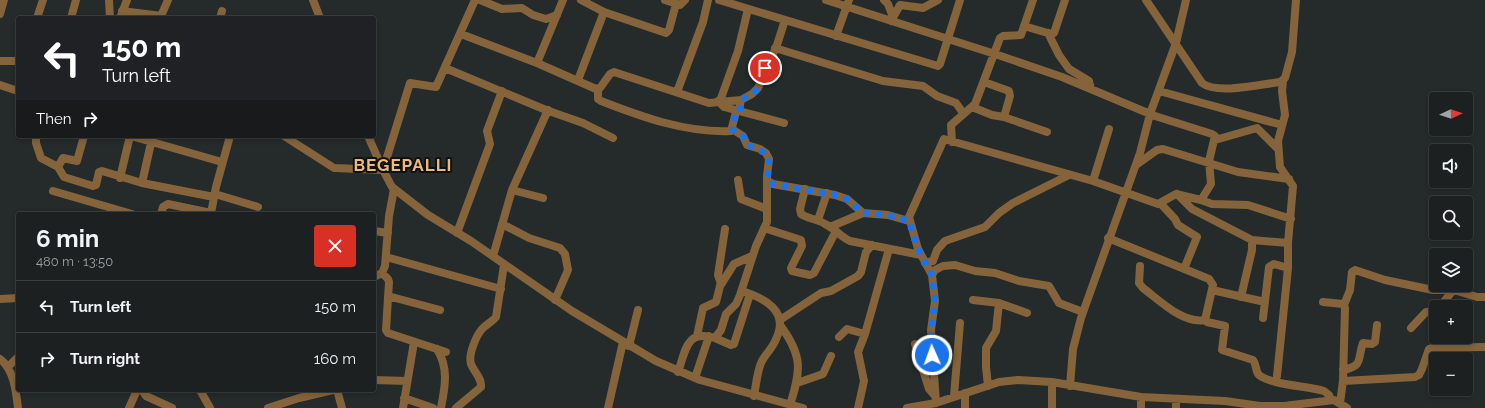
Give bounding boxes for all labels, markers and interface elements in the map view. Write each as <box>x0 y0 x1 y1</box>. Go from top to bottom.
text: 150 m <box>102 31 181 64</box>
icon: left <box>36 32 88 84</box>
pin <box>748 51 782 85</box>
icon: arrive <box>754 57 776 79</box>
text: Turn left <box>102 65 171 86</box>
north arrow <box>1429 92 1473 136</box>
map controls <box>1429 92 1473 396</box>
icon: right <box>79 108 101 130</box>
text: Then <box>36 110 71 128</box>
button: sound <box>1429 144 1473 188</box>
district label: BEGEPALLI <box>354 155 452 175</box>
button: search <box>1429 196 1473 240</box>
text: 6 min <box>36 224 99 253</box>
button: close <box>314 225 356 267</box>
button: layers <box>1429 248 1473 292</box>
text: 480 m · 13:50 <box>36 254 113 269</box>
icon: left <box>36 296 58 318</box>
text: Turn left <box>70 298 131 316</box>
text: 150 m <box>315 298 356 316</box>
button: + <box>1429 300 1473 344</box>
position arrow <box>911 334 953 376</box>
icon: right <box>36 348 58 370</box>
text: Turn right <box>70 350 140 368</box>
text: 160 m <box>314 350 356 368</box>
button: − <box>1429 352 1473 396</box>

